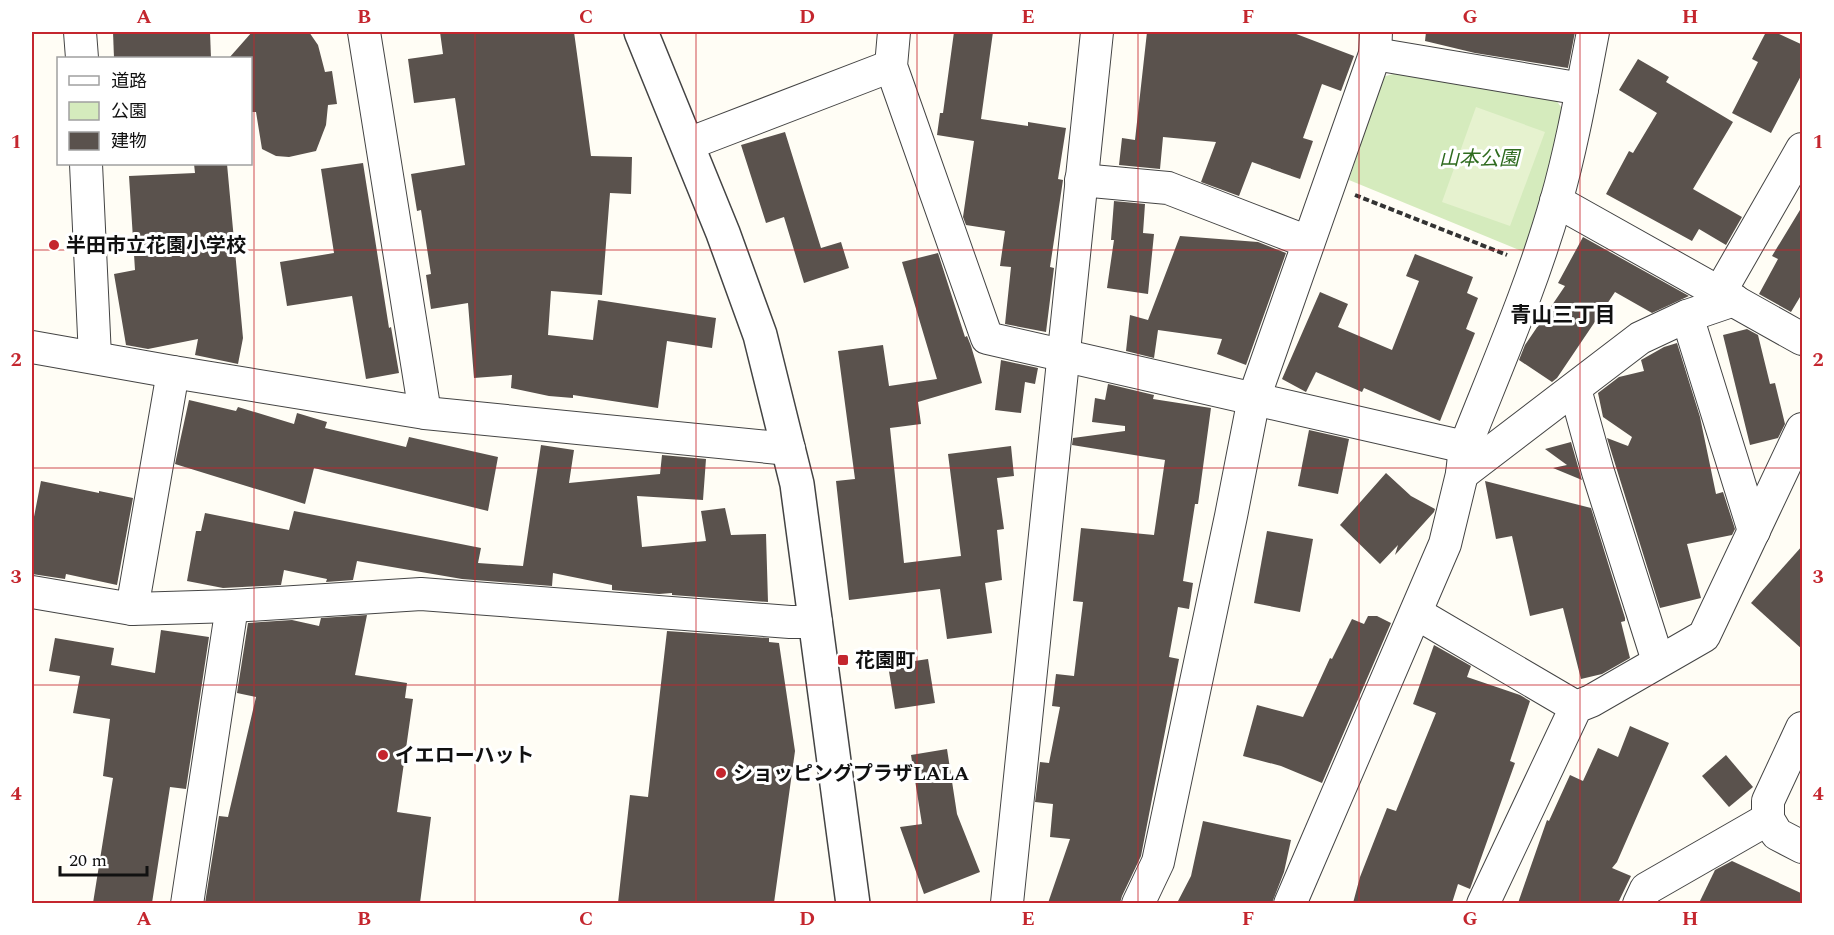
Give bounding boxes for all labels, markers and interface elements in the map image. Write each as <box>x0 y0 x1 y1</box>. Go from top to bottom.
text: A <box>136 2 152 32</box>
text: B <box>357 2 371 32</box>
text: C <box>579 2 593 32</box>
text: D <box>799 2 815 32</box>
text: E <box>1021 2 1035 32</box>
text: F <box>1242 2 1254 32</box>
text: G <box>1462 2 1478 32</box>
text: H <box>1682 2 1698 32</box>
legend <box>57 57 252 165</box>
text: 道路 <box>111 68 147 95</box>
text: 公園 <box>111 98 147 125</box>
text: 1 <box>10 127 22 157</box>
text: 1 <box>1812 127 1824 157</box>
text: 建物 <box>111 128 147 155</box>
park label: 山本公園 <box>1439 144 1522 174</box>
place label: 半田市立花園小学校 <box>66 231 246 261</box>
marker: 半田市立花園小学校 <box>47 238 61 252</box>
district label: 青山三丁目 <box>1511 300 1616 332</box>
text: 2 <box>10 345 22 375</box>
text: 2 <box>1812 345 1824 375</box>
text: 3 <box>10 562 22 592</box>
text: 3 <box>1812 562 1824 592</box>
place label: 花園町 <box>855 646 915 676</box>
marker: 花園町 <box>836 653 850 667</box>
place label: イエローハット <box>395 741 534 771</box>
marker: イエローハット <box>376 748 390 762</box>
place label: ショッピングプラザLALA <box>733 759 970 789</box>
marker: ショッピングプラザLALA <box>714 766 728 780</box>
text: 4 <box>10 779 22 809</box>
text: 4 <box>1812 779 1824 809</box>
scale bar <box>60 839 147 877</box>
text: 20 m <box>69 847 107 874</box>
text: A <box>136 904 152 934</box>
text: B <box>357 904 371 934</box>
text: C <box>579 904 593 934</box>
text: D <box>799 904 815 934</box>
text: E <box>1021 904 1035 934</box>
text: F <box>1242 904 1254 934</box>
text: G <box>1462 904 1478 934</box>
text: H <box>1682 904 1698 934</box>

